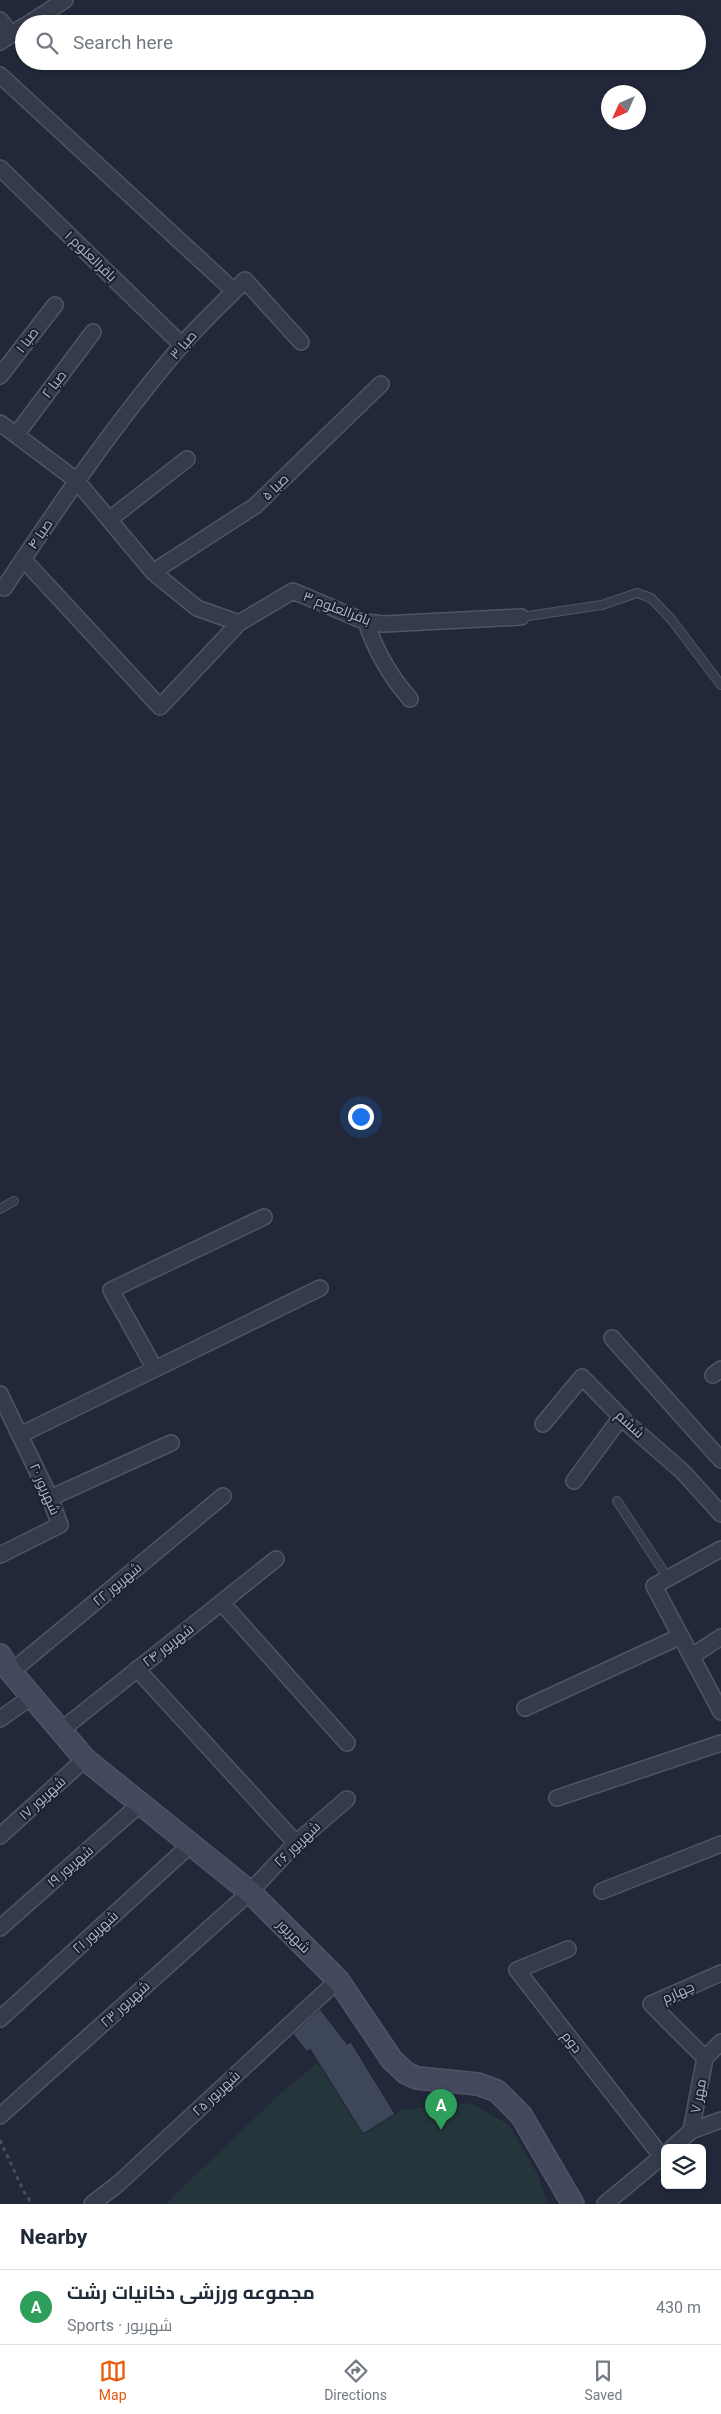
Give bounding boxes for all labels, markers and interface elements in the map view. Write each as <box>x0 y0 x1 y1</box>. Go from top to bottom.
search box <box>15 15 706 70</box>
icon: search <box>33 29 61 57</box>
text: Search here <box>73 31 173 54</box>
north arrow <box>601 85 646 130</box>
street label: باقرالعلوم ۱ <box>60 227 120 286</box>
street label: صبا ۱ <box>12 324 42 356</box>
street label: صبا ۳ <box>166 327 200 363</box>
street label: صبا ۲ <box>38 367 70 401</box>
street label: صبا ۵ <box>258 471 292 503</box>
street label: صبا ۴ <box>24 516 56 552</box>
street label: باقرالعلوم ۳ <box>300 588 373 630</box>
your location <box>348 1104 374 1130</box>
street label: ششم <box>611 1407 647 1443</box>
street label: شهریور ۲۰ <box>27 1461 63 1517</box>
street label: شهریور ۲۲ <box>89 1559 145 1609</box>
street label: شهریور ۲۴ <box>139 1620 197 1670</box>
street label: شهریور ۱۷ <box>15 1773 69 1823</box>
street label: شهریور ۲۶ <box>271 1818 323 1870</box>
street label: شهریور ۱۹ <box>44 1842 96 1890</box>
street label: شهریور ۲۱ <box>69 1907 121 1957</box>
street label: شهریور <box>273 1915 314 1956</box>
street label: شهریور ۲۳ <box>97 1978 153 2030</box>
street label: چهارم <box>659 1978 697 2008</box>
street label: دوم <box>557 2028 585 2057</box>
street label: شهریور ۲۵ <box>189 2067 243 2119</box>
street label: مهر ۷ <box>687 2077 709 2115</box>
pin: A <box>425 2089 457 2130</box>
map controls <box>661 2144 706 2189</box>
button: layers <box>661 2144 706 2189</box>
text: Nearby <box>20 2225 87 2249</box>
text: مجموعه ورزشی دخانیات رشت <box>67 2281 315 2304</box>
text: A <box>31 2298 41 2317</box>
text: 430 m <box>656 2298 701 2317</box>
text: Sports · شهریور <box>67 2316 172 2335</box>
tab: Map <box>99 2357 127 2403</box>
tab: Directions <box>324 2357 387 2403</box>
tab: Saved <box>584 2357 622 2403</box>

